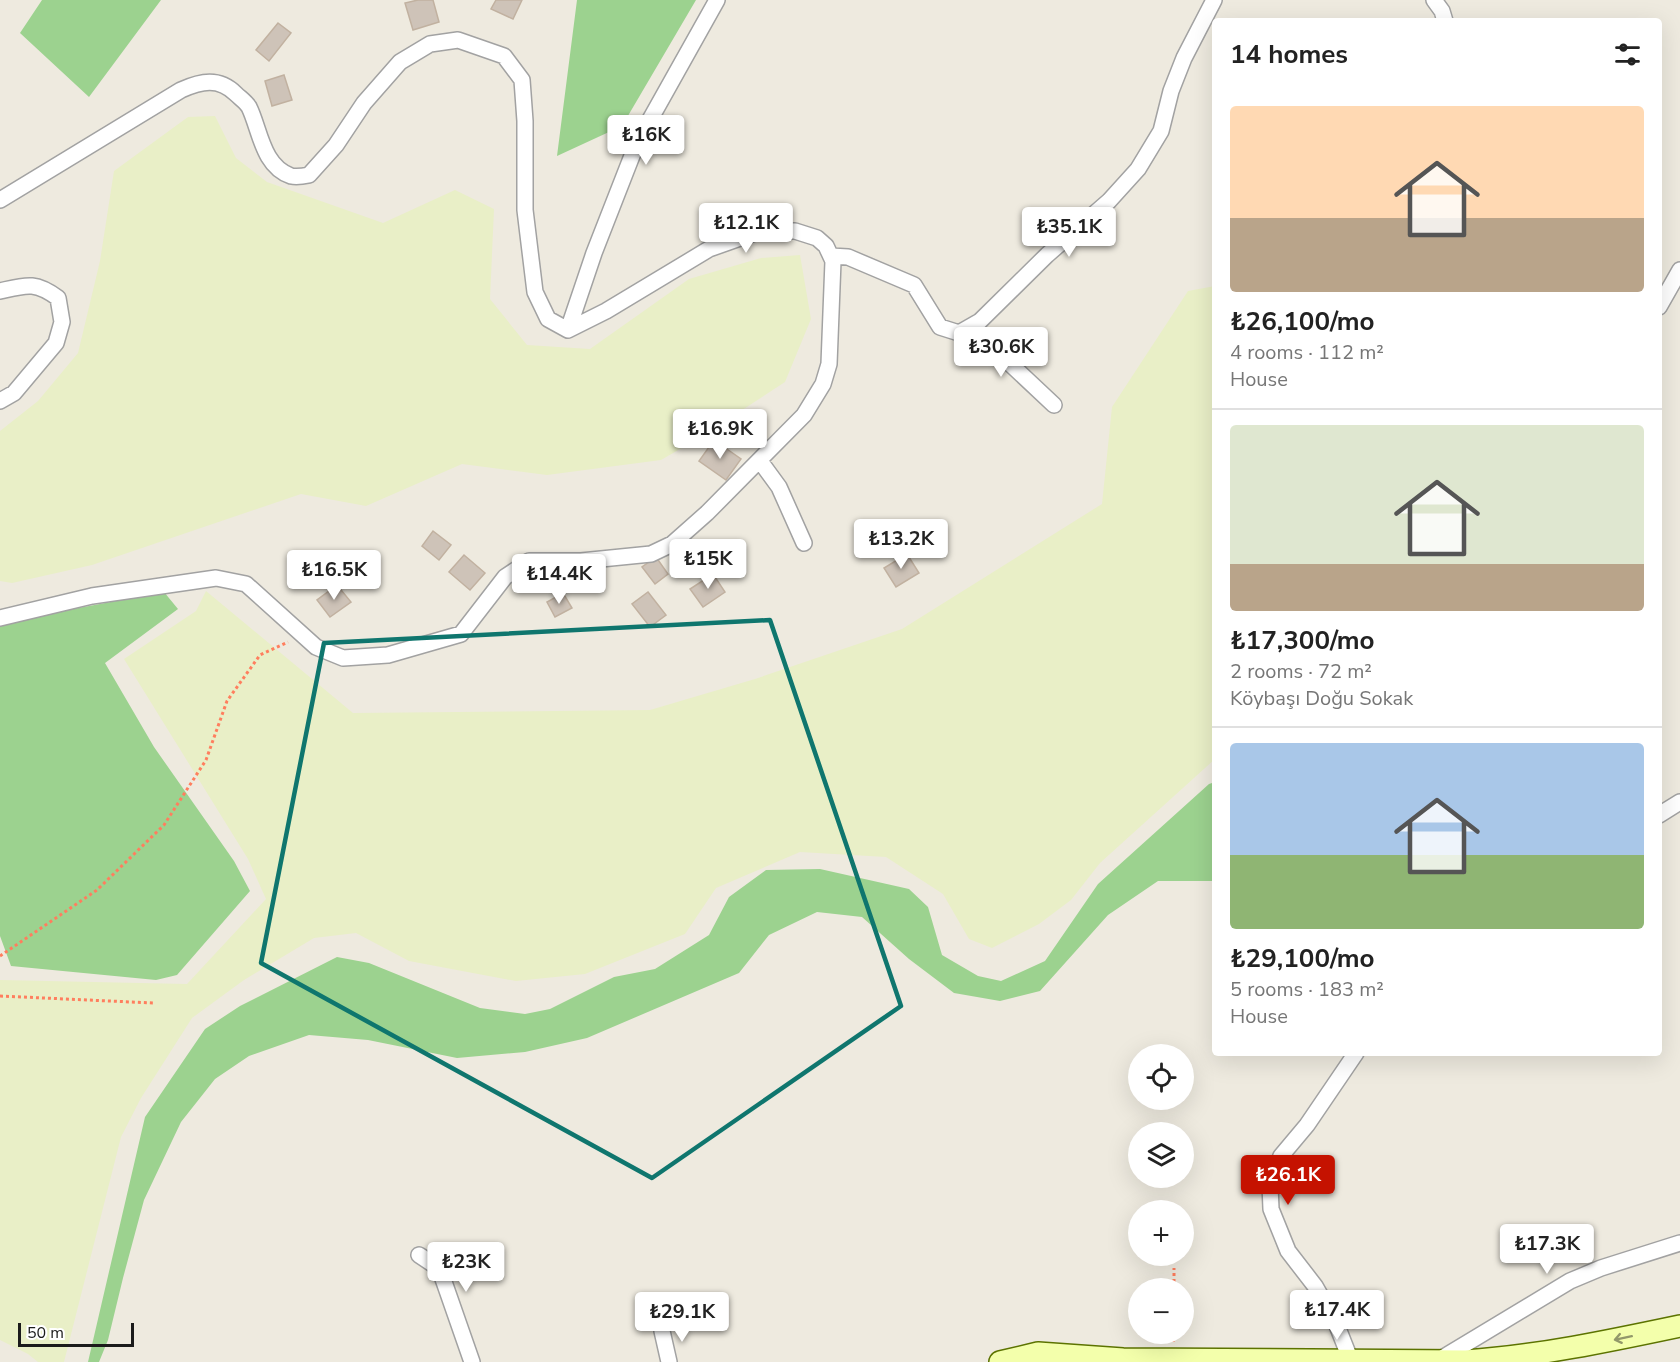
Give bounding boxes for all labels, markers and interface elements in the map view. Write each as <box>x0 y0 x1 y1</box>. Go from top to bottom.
text: 14 homes <box>1230 37 1348 72</box>
icon: filters <box>1611 38 1644 71</box>
pin: ₺16K <box>610 115 682 166</box>
text: ₺16K <box>621 121 671 148</box>
icon: home <box>1383 145 1491 253</box>
pin: ₺12.1K <box>697 203 795 254</box>
pin: ₺35.1K <box>1020 207 1118 258</box>
text: ₺12.1K <box>713 209 779 236</box>
text: ₺35.1K <box>1036 213 1102 240</box>
text: ₺26,100/mo <box>1230 304 1374 339</box>
pin: ₺30.6K <box>952 327 1050 378</box>
text: ₺30.6K <box>968 333 1034 360</box>
text: 4 rooms · 112 m² <box>1230 339 1384 366</box>
text: House <box>1230 366 1288 393</box>
pin: ₺16.9K <box>671 409 769 460</box>
text: ₺16.9K <box>687 415 753 442</box>
icon: home <box>1383 464 1491 572</box>
pin: ₺13.2K <box>852 519 950 570</box>
text: ₺13.2K <box>868 525 934 552</box>
pin: ₺15K <box>672 539 744 590</box>
text: ₺15K <box>683 545 733 572</box>
pin: ₺16.5K <box>285 550 383 601</box>
pin: ₺14.4K <box>510 554 608 605</box>
text: ₺16.5K <box>301 556 367 583</box>
text: ₺14.4K <box>526 560 592 587</box>
text: ₺17,300/mo <box>1230 623 1374 658</box>
text: 2 rooms · 72 m² <box>1230 658 1372 685</box>
text: Köybaşı Doğu Sokak <box>1230 685 1413 712</box>
icon: home <box>1383 782 1491 890</box>
text: ₺29,100/mo <box>1230 941 1374 976</box>
text: 5 rooms · 183 m² <box>1230 976 1384 1003</box>
text: House <box>1230 1003 1288 1030</box>
map controls <box>1128 1044 1194 1344</box>
button: locate <box>1128 1044 1194 1110</box>
button: layers <box>1128 1122 1194 1188</box>
pin: ₺26.1K <box>1239 1155 1337 1206</box>
text: ₺26.1K <box>1255 1161 1321 1188</box>
button: + <box>1128 1200 1194 1266</box>
pin: ₺17.3K <box>1498 1224 1596 1275</box>
text: ₺17.3K <box>1514 1230 1580 1257</box>
pin: ₺23K <box>430 1242 502 1293</box>
text: ₺23K <box>441 1248 491 1275</box>
button: − <box>1128 1278 1194 1344</box>
pin: ₺17.4K <box>1288 1290 1386 1341</box>
pin: ₺29.1K <box>633 1292 731 1343</box>
text: ₺17.4K <box>1304 1296 1370 1323</box>
text: ₺29.1K <box>649 1298 715 1325</box>
scale bar <box>18 1320 134 1348</box>
text: 50 m <box>27 1322 64 1344</box>
one-way arrow <box>1613 1333 1633 1344</box>

